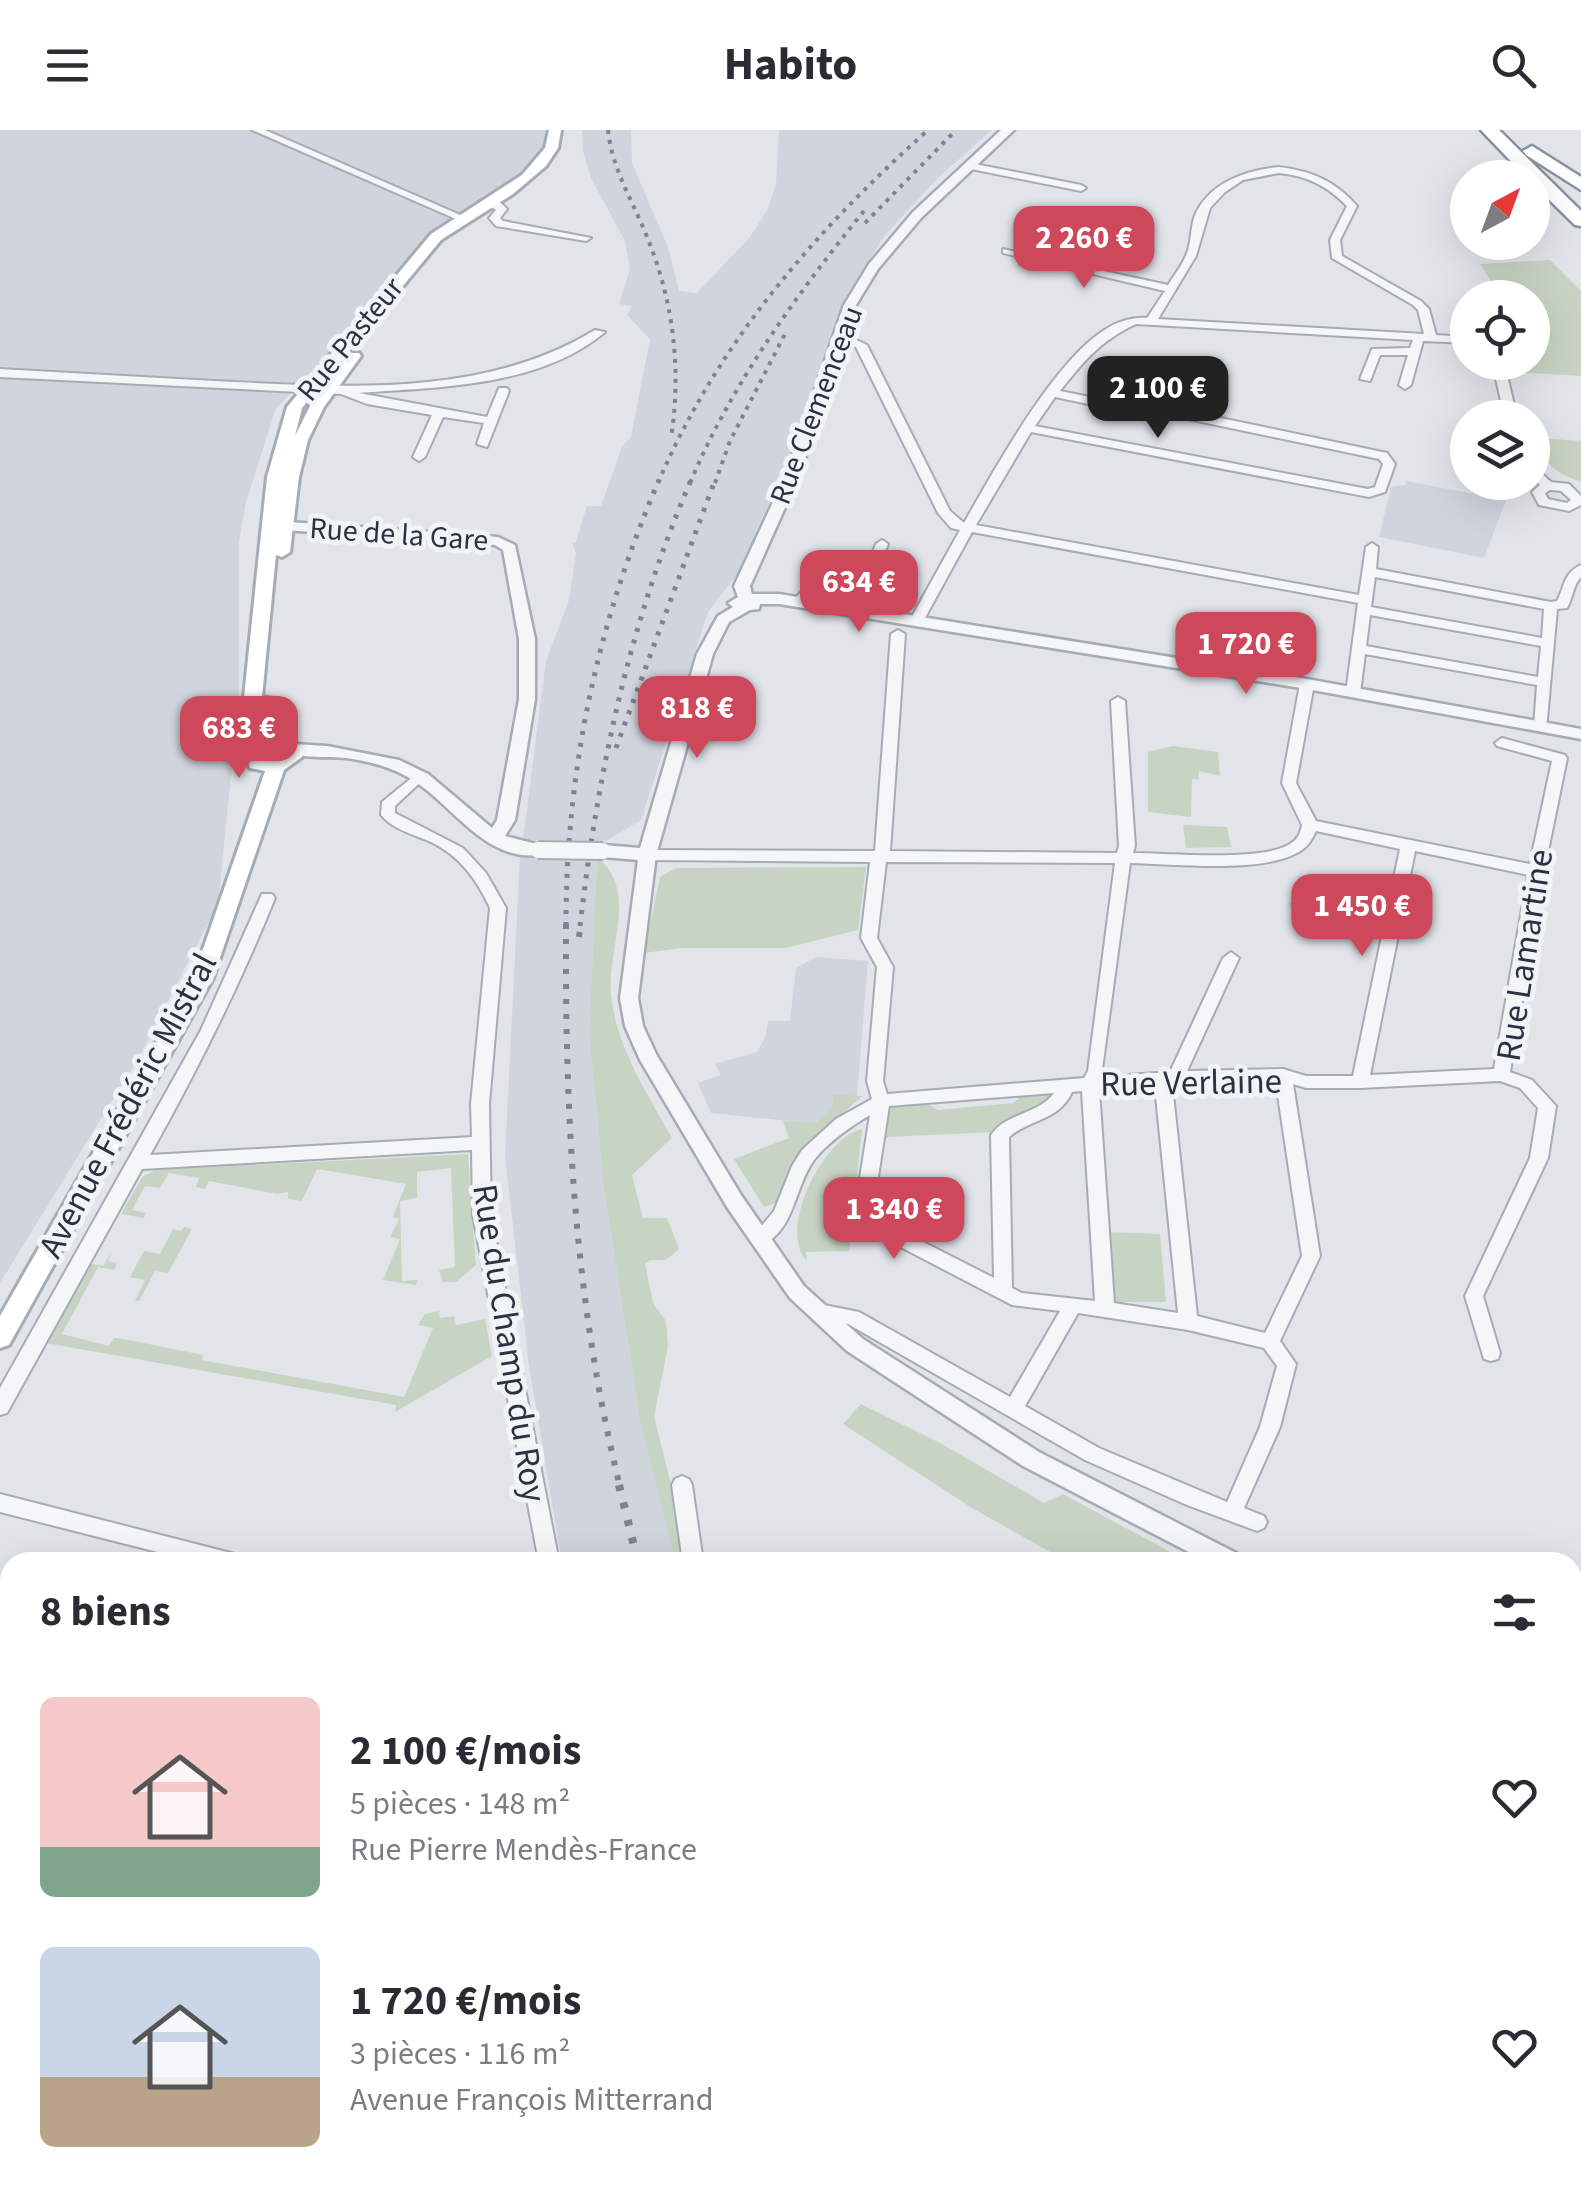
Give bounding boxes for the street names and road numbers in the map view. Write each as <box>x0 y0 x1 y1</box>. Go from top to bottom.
street label: Rue Pasteur <box>287 268 414 411</box>
street label: Rue Clemenceau <box>759 300 874 510</box>
street label: Rue de la Gare <box>308 507 490 562</box>
street label: Rue Lamartine <box>1484 846 1566 1065</box>
street label: Avenue Frédéric Mistral <box>26 944 229 1267</box>
street label: Rue Verlaine <box>1100 1056 1282 1110</box>
street label: Rue du Champ du Roy <box>459 1181 559 1506</box>

